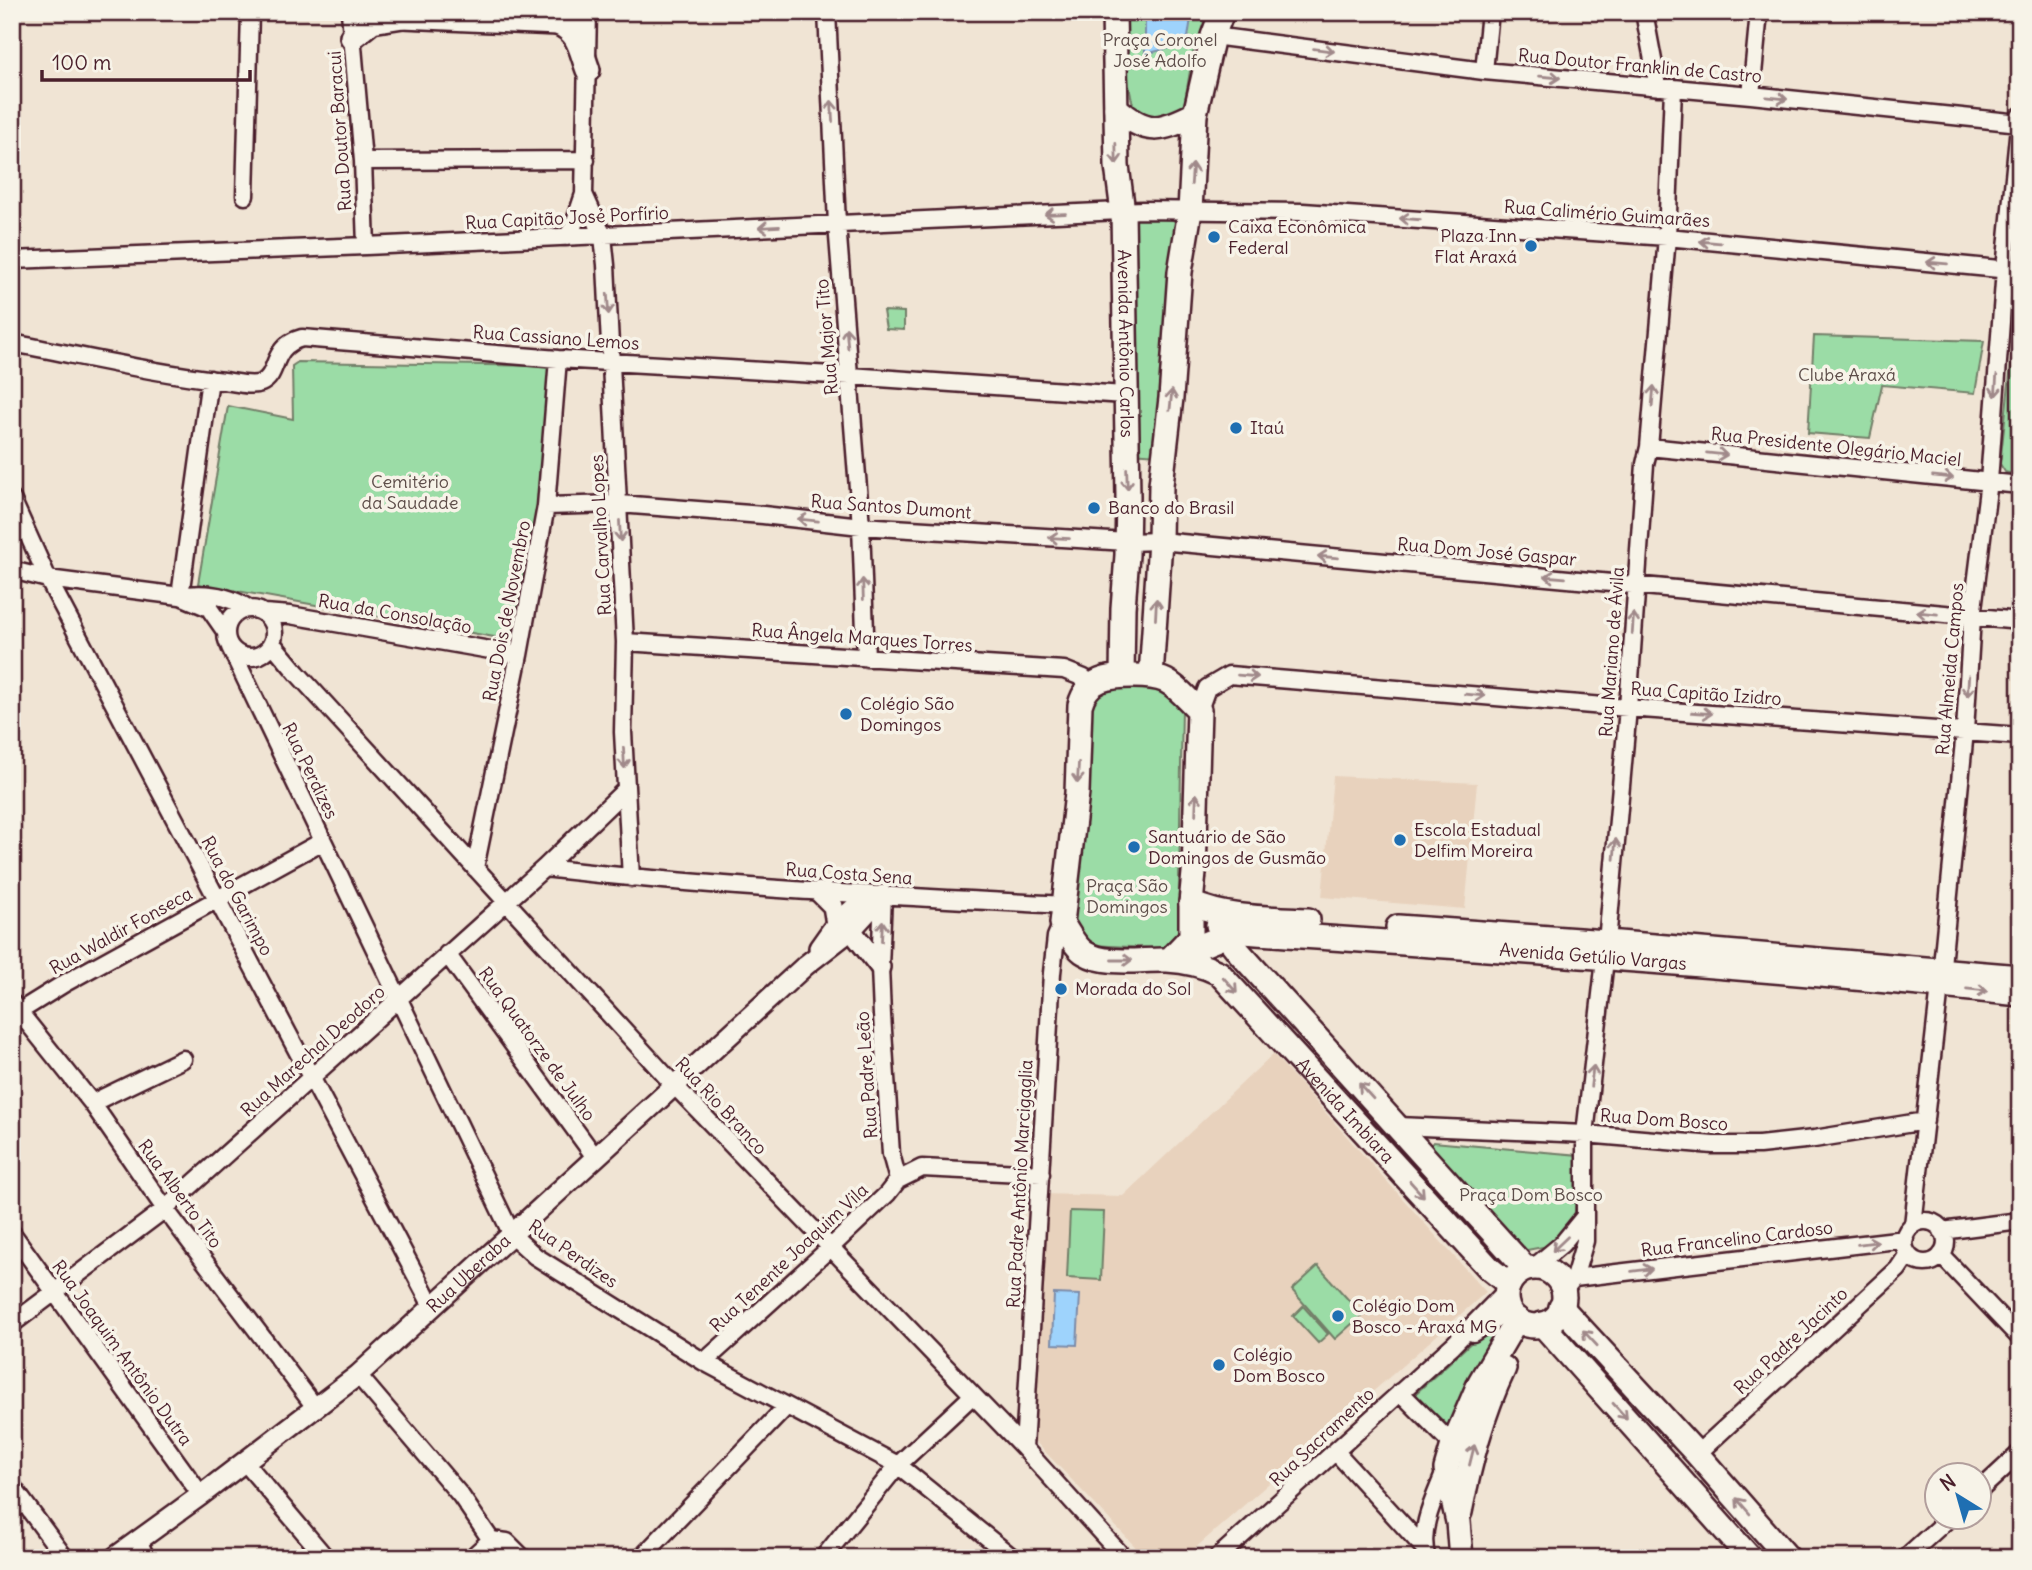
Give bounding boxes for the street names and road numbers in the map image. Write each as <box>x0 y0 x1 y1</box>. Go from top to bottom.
street label: Rua Doutor Franklin de Castro <box>1517 43 1763 88</box>
street label: Rua Doutor Baracui <box>322 50 357 212</box>
street label: Rua Calimério Guimarães <box>1503 195 1711 232</box>
street label: Rua Capitão José Porfírio <box>465 201 669 234</box>
street label: Avenida Antônio Carlos <box>1113 249 1139 438</box>
street label: Rua Major Tito <box>810 278 843 396</box>
street label: Rua Cassiano Lemos <box>472 320 640 355</box>
street label: Rua Presidente Olegário Maciel <box>1710 422 1962 471</box>
street label: Rua Carvalho Lopes <box>585 454 616 616</box>
street label: Rua Santos Dumont <box>810 489 972 524</box>
street label: Rua Dois de Novembro <box>478 518 535 703</box>
street label: Rua Dom José Gaspar <box>1396 532 1578 571</box>
street label: Rua Mariano de Ávila <box>1594 566 1629 738</box>
street label: Rua Almeida Campos <box>1931 582 1968 756</box>
street label: Rua da Consolação <box>316 589 474 638</box>
street label: Rua Ângela Marques Torres <box>751 618 973 657</box>
street label: Rua Capitão Izidro <box>1630 677 1782 710</box>
street label: Rua Perdizes <box>277 719 344 823</box>
street label: Rua do Garimpo <box>196 832 279 960</box>
street label: Rua Costa Sena <box>785 858 913 889</box>
street label: Rua Waldir Fonseca <box>45 882 196 979</box>
street label: Avenida Getúlio Vargas <box>1499 938 1688 975</box>
street label: Rua Quatorze de Julho <box>474 962 601 1125</box>
street label: Rua Marechal Deodoro <box>236 980 390 1122</box>
street label: Rua Padre Leão <box>851 1011 882 1139</box>
street label: Rua Rio Branco <box>670 1052 772 1159</box>
street label: Avenida Imbiara <box>1291 1053 1399 1168</box>
street label: Rua Padre Antônio Marcigaglia <box>1002 1059 1037 1309</box>
street label: Rua Dom Bosco <box>1599 1104 1729 1135</box>
street label: Rua Alberto Tito <box>133 1135 228 1253</box>
street label: Rua Tenente Joaquim Vila <box>705 1178 873 1337</box>
street label: Rua Perdizes <box>524 1214 623 1293</box>
street label: Rua Francelino Cardoso <box>1640 1215 1834 1262</box>
street label: Rua Uberaba <box>421 1229 515 1318</box>
street label: Rua Joaquim Antônio Dutra <box>47 1255 198 1450</box>
street label: Rua Padre Jacinto <box>1729 1282 1852 1399</box>
street label: Rua Sacramento <box>1264 1382 1379 1491</box>

